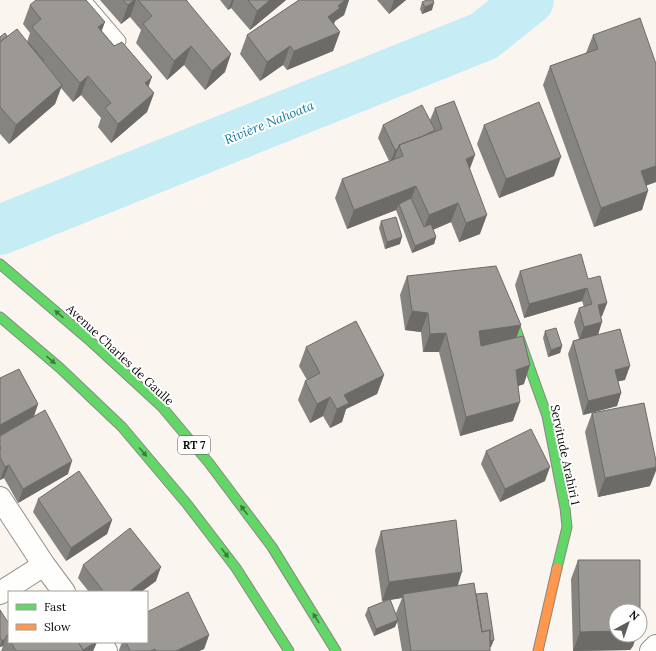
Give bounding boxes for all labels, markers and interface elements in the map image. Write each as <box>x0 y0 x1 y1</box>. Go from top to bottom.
water label: Rivière Nahoata <box>222 96 317 148</box>
street label: Avenue Charles de Gaulle <box>63 300 178 409</box>
one-way arrow <box>54 310 64 319</box>
one-way arrow <box>46 356 57 365</box>
street label: Servitude Arahiri 1 <box>548 403 583 507</box>
road number: RT 7 <box>178 436 210 454</box>
one-way arrow <box>139 447 148 457</box>
one-way arrow <box>240 504 248 515</box>
one-way arrow <box>220 548 229 559</box>
legend <box>8 591 148 643</box>
text: Fast <box>44 599 67 614</box>
north arrow <box>608 603 648 643</box>
text: N <box>627 607 643 624</box>
one-way arrow <box>312 612 319 624</box>
text: Slow <box>44 619 71 634</box>

